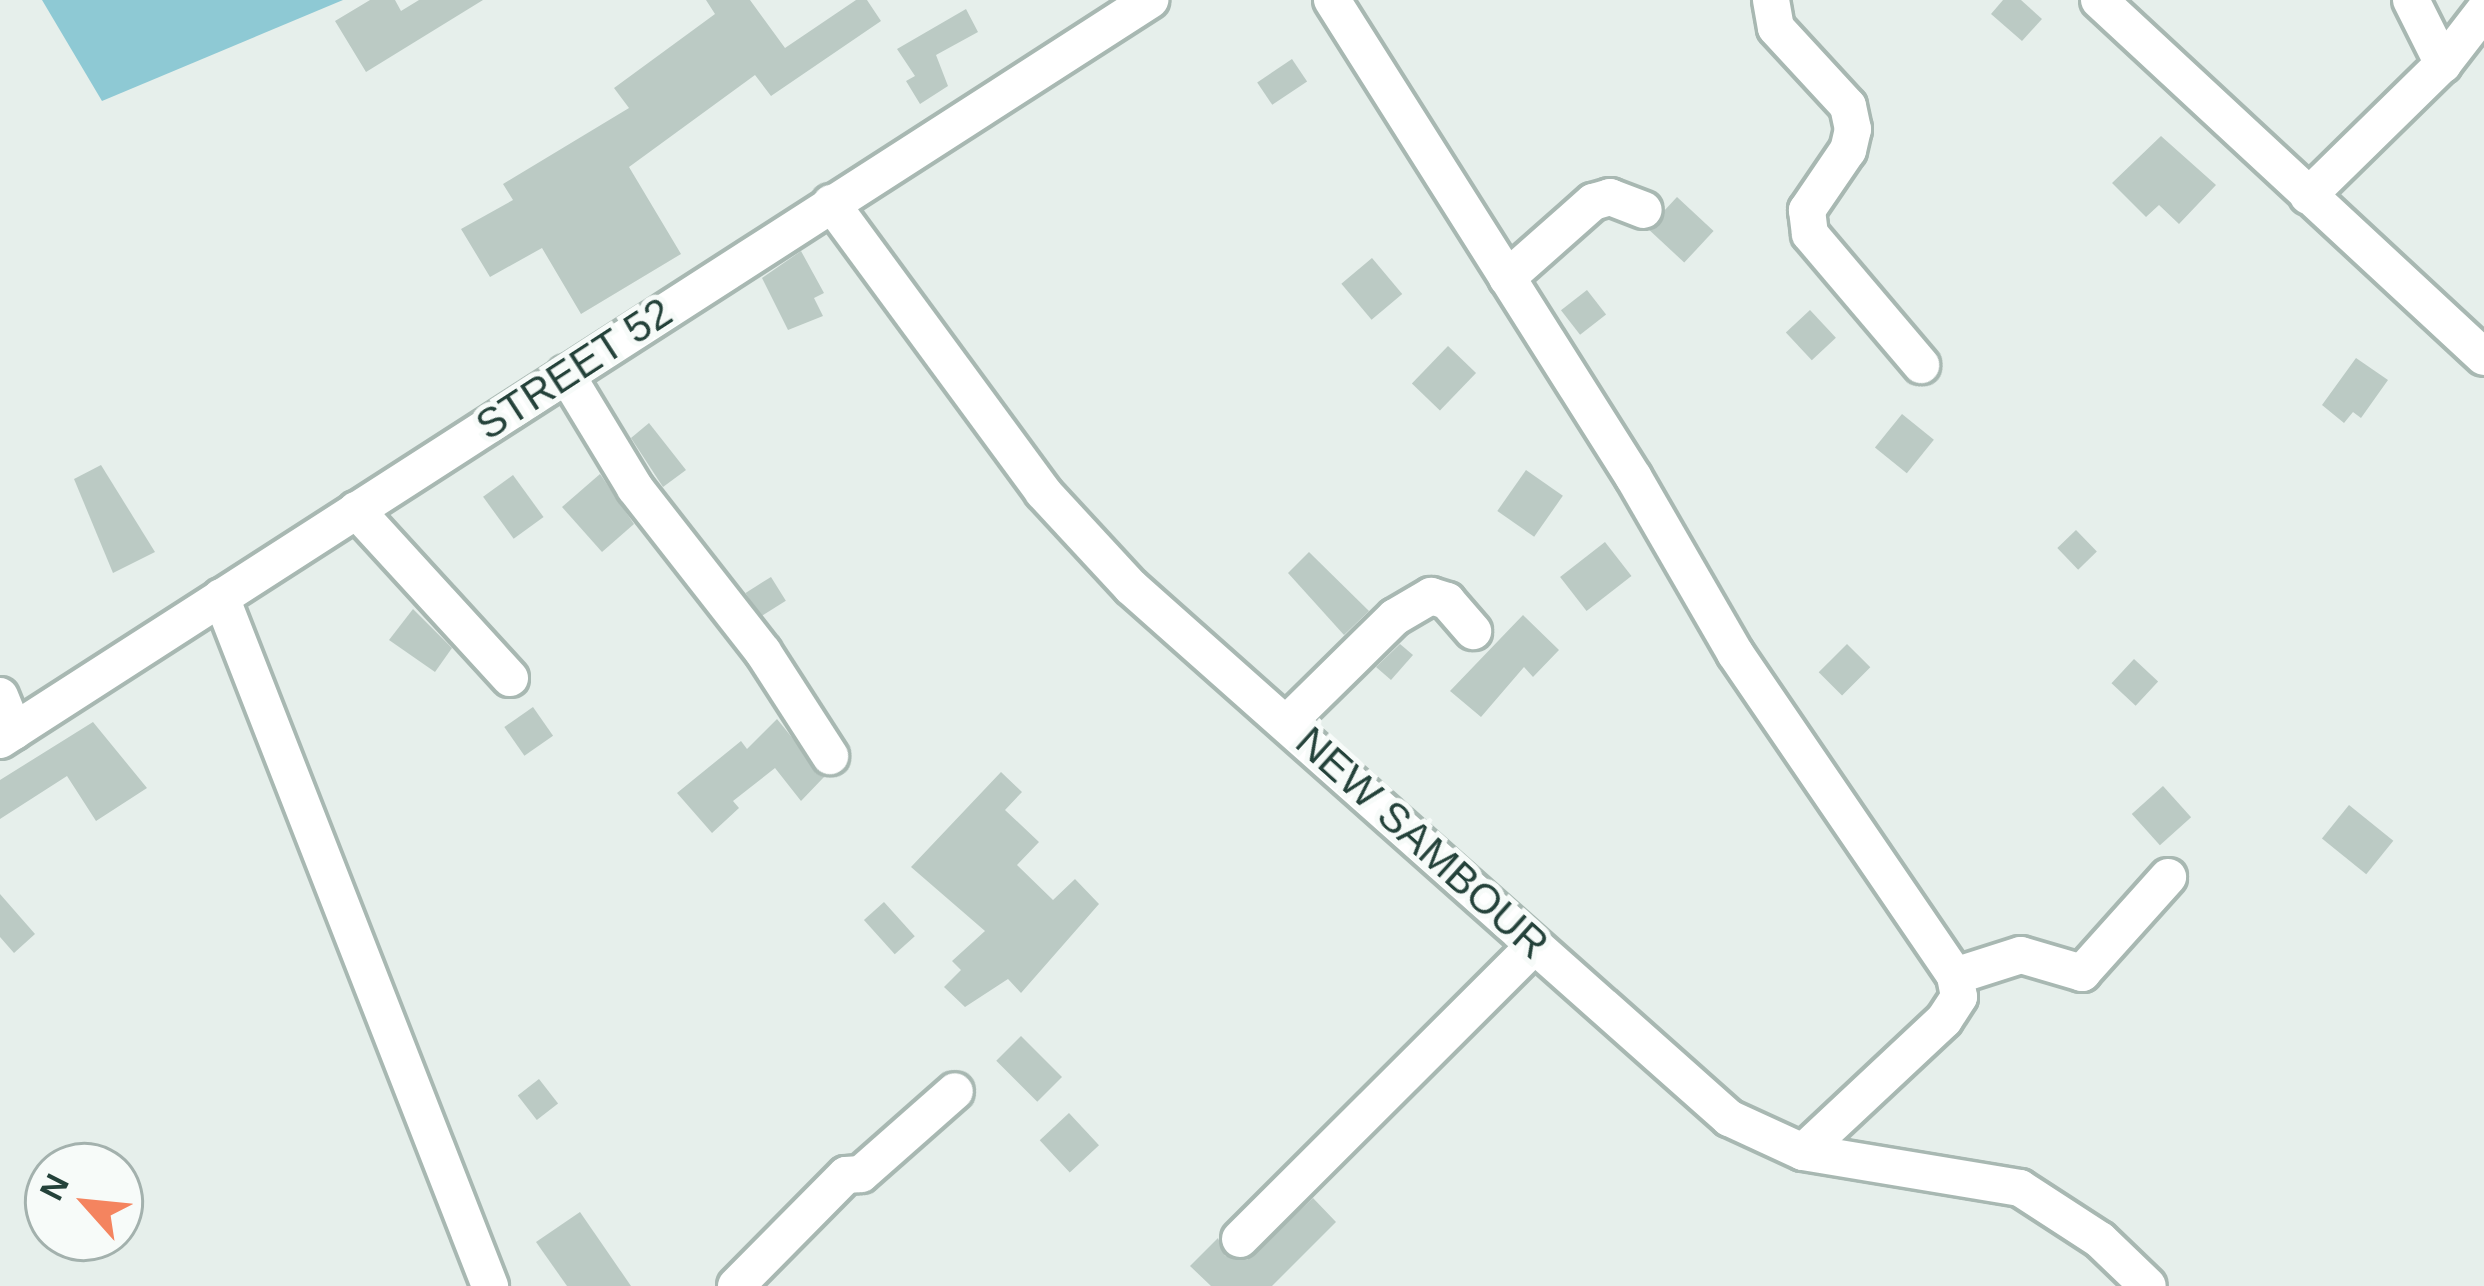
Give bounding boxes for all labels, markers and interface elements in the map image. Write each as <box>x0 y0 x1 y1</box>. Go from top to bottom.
street label: STREET 52 <box>466 287 682 451</box>
street label: NEW SAMBOUR <box>1285 717 1559 969</box>
north arrow <box>24 1142 144 1262</box>
text: N <box>32 1168 76 1206</box>

